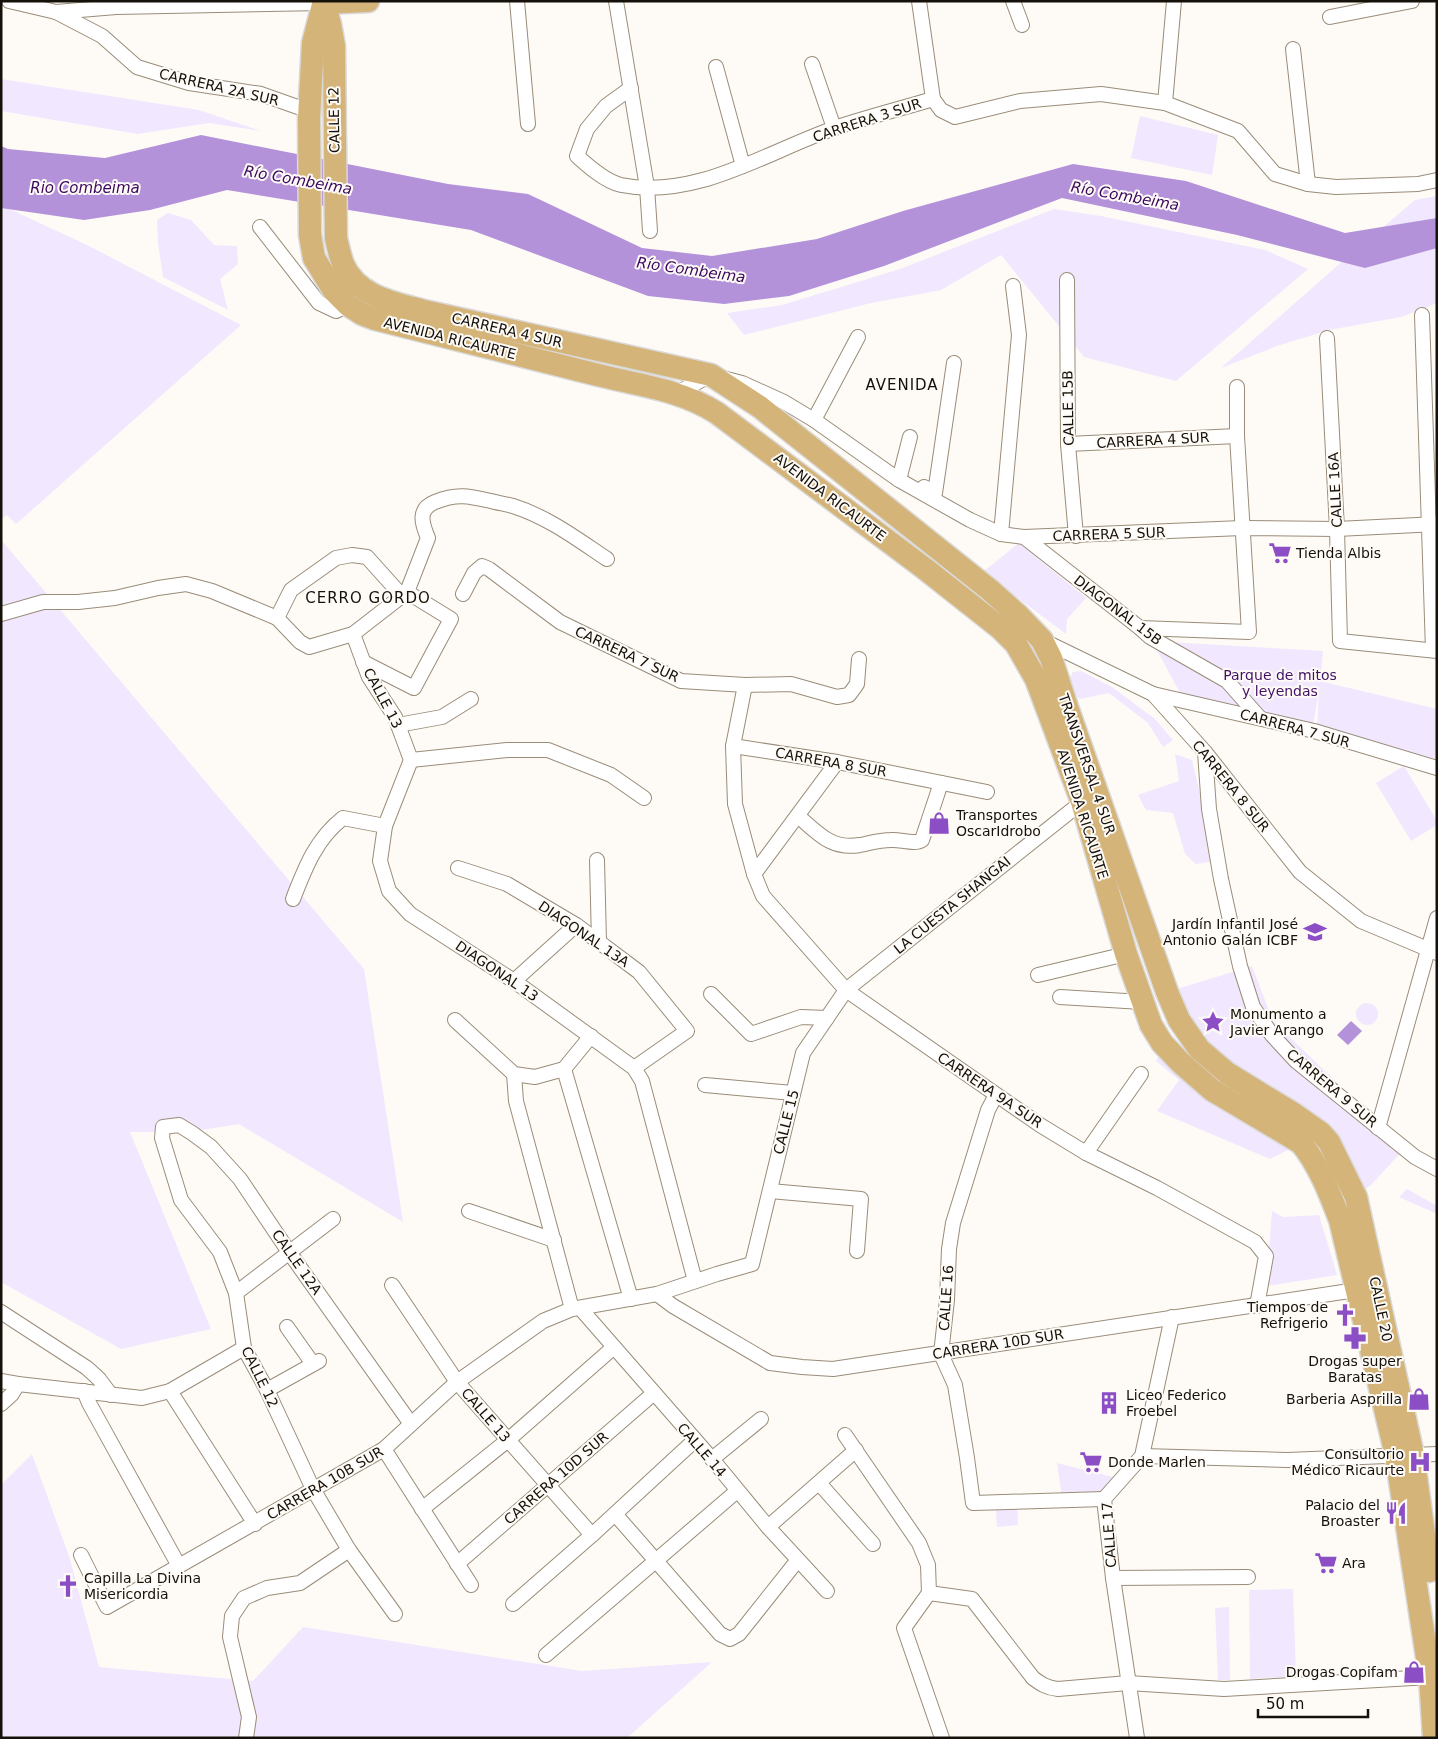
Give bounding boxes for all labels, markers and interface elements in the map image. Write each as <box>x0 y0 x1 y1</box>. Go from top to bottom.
street label: CARRERA 2A SUR <box>157 65 281 109</box>
street label: CALLE 12 <box>325 87 343 153</box>
street label: CARRERA 3 SUR <box>811 95 923 145</box>
water label: Río Combeima <box>243 162 353 198</box>
water label: Río Combeima <box>1070 178 1180 214</box>
water label: Rio Combeima <box>30 179 140 197</box>
water label: Río Combeima <box>636 253 746 287</box>
street label: CARRERA 4 SUR <box>450 309 564 351</box>
street label: AVENIDA RICAURTE <box>382 314 518 362</box>
street label: CALLE 15B <box>1059 370 1077 446</box>
district label: AVENIDA <box>865 376 939 394</box>
street label: CARRERA 4 SUR <box>1096 429 1210 451</box>
street label: AVENIDA RICAURTE <box>771 450 889 544</box>
street label: CALLE 16A <box>1325 451 1345 528</box>
street label: CARRERA 5 SUR <box>1052 524 1166 544</box>
supermarket icon: Tienda Albis <box>1267 540 1293 566</box>
place label: Tienda Albis <box>1295 545 1381 561</box>
street label: DIAGONAL 15B <box>1071 572 1165 648</box>
district label: CERRO GORDO <box>305 589 431 607</box>
street label: CARRERA 7 SUR <box>572 623 682 685</box>
street label: CALLE 13 <box>360 665 406 731</box>
park label: Parque de mitos y leyendas <box>1223 667 1337 699</box>
street label: TRANSVERSAL 4 SUR <box>1055 690 1119 837</box>
street label: CARRERA 7 SUR <box>1238 706 1352 750</box>
street label: CARRERA 8 SUR <box>1189 737 1273 835</box>
street label: CARRERA 8 SUR <box>774 744 888 780</box>
street label: AVENIDA RICAURTE <box>1054 747 1112 881</box>
place label: Transportes OscarIdrobo <box>955 807 1041 839</box>
shop icon: Transportes OscarIdrobo <box>926 810 952 836</box>
street label: LA CUESTA SHANGAI <box>890 853 1014 957</box>
street label: DIAGONAL 13A <box>536 898 633 970</box>
place label: Jardín Infantil José Antonio Galán ICBF <box>1163 916 1298 948</box>
school or university icon: Jardín Infantil José Antonio Galán ICBF <box>1302 919 1328 945</box>
street label: DIAGONAL 13 <box>453 937 541 1005</box>
place label: Monumento a Javier Arango <box>1229 1006 1327 1038</box>
place icon: Monumento a Javier Arango <box>1200 1009 1226 1035</box>
street label: CARRERA 9 SUR <box>1284 1046 1381 1131</box>
street label: CARRERA 9A SUR <box>935 1049 1046 1131</box>
street label: CALLE 15 <box>770 1088 802 1156</box>
street label: CALLE 12A <box>269 1226 325 1298</box>
street label: CALLE 16 <box>936 1264 956 1332</box>
street label: CALLE 20 <box>1366 1275 1396 1343</box>
place label: Tiempos de Refrigerio <box>1246 1299 1328 1331</box>
church icon: Tiempos de Refrigerio <box>1332 1302 1358 1328</box>
pharmacy icon: Drogas super Baratas <box>1342 1325 1368 1351</box>
street label: CARRERA 10D SUR <box>931 1326 1065 1362</box>
street label: CALLE 12 <box>238 1344 282 1410</box>
place label: Drogas super Baratas <box>1308 1353 1402 1385</box>
street label: CALLE 13 <box>458 1385 514 1445</box>
shop icon: Barberia Asprilla <box>1406 1386 1432 1412</box>
place label: Liceo Federico Froebel <box>1126 1387 1226 1419</box>
building icon: Liceo Federico Froebel <box>1096 1390 1122 1416</box>
place label: Barberia Asprilla <box>1286 1391 1402 1407</box>
street label: CALLE 14 <box>674 1420 730 1480</box>
street label: CARRERA 10D SUR <box>501 1428 612 1528</box>
street label: CARRERA 10B SUR <box>264 1443 386 1523</box>
place label: Consultorio Médico Ricaurte <box>1291 1446 1404 1478</box>
supermarket icon: Donde Marlen <box>1078 1449 1104 1475</box>
hospital icon: Consultorio Médico Ricaurte <box>1407 1449 1433 1475</box>
place label: Donde Marlen <box>1108 1454 1206 1470</box>
place label: Palacio del Broaster <box>1305 1497 1380 1529</box>
restaurant icon: Palacio del Broaster <box>1383 1500 1409 1526</box>
street label: CALLE 17 <box>1099 1501 1119 1569</box>
supermarket icon: Ara <box>1313 1550 1339 1576</box>
place label: Ara <box>1342 1555 1366 1571</box>
place label: Capilla La Divina Misericordia <box>84 1570 201 1602</box>
church icon: Capilla La Divina Misericordia <box>55 1573 81 1599</box>
shop icon: Drogas Copifam <box>1401 1659 1427 1685</box>
place label: Drogas Copifam <box>1286 1664 1398 1680</box>
scale bar <box>1258 1686 1368 1718</box>
text: 50 m <box>1266 1695 1304 1713</box>

